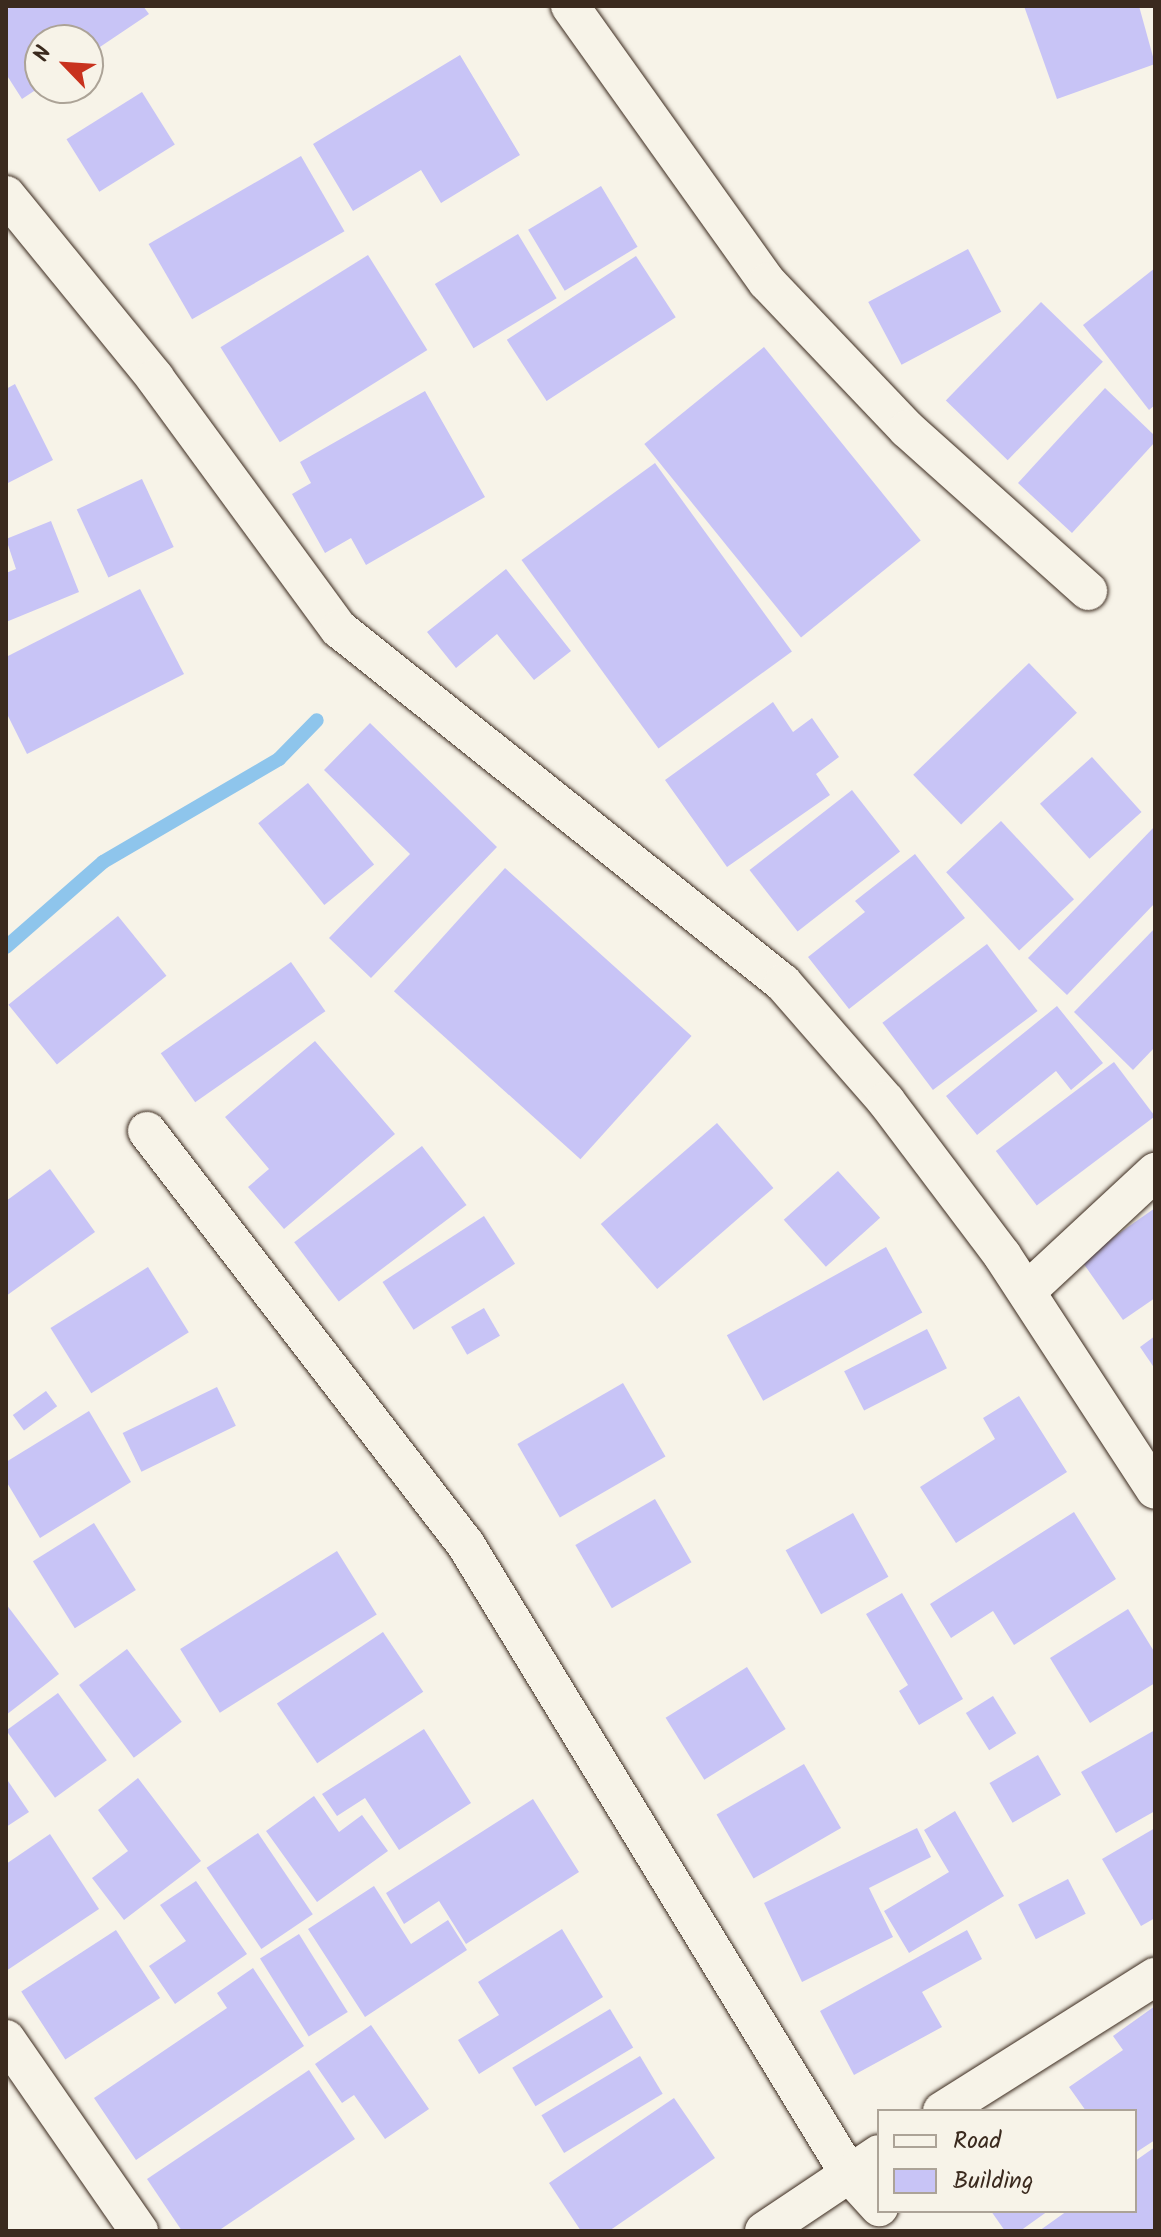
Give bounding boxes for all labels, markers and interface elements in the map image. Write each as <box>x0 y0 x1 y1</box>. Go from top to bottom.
north arrow <box>24 24 104 104</box>
text: N <box>25 41 62 68</box>
legend <box>877 2109 1137 2213</box>
text: Road <box>953 2122 1001 2161</box>
text: Building <box>953 2162 1033 2201</box>

